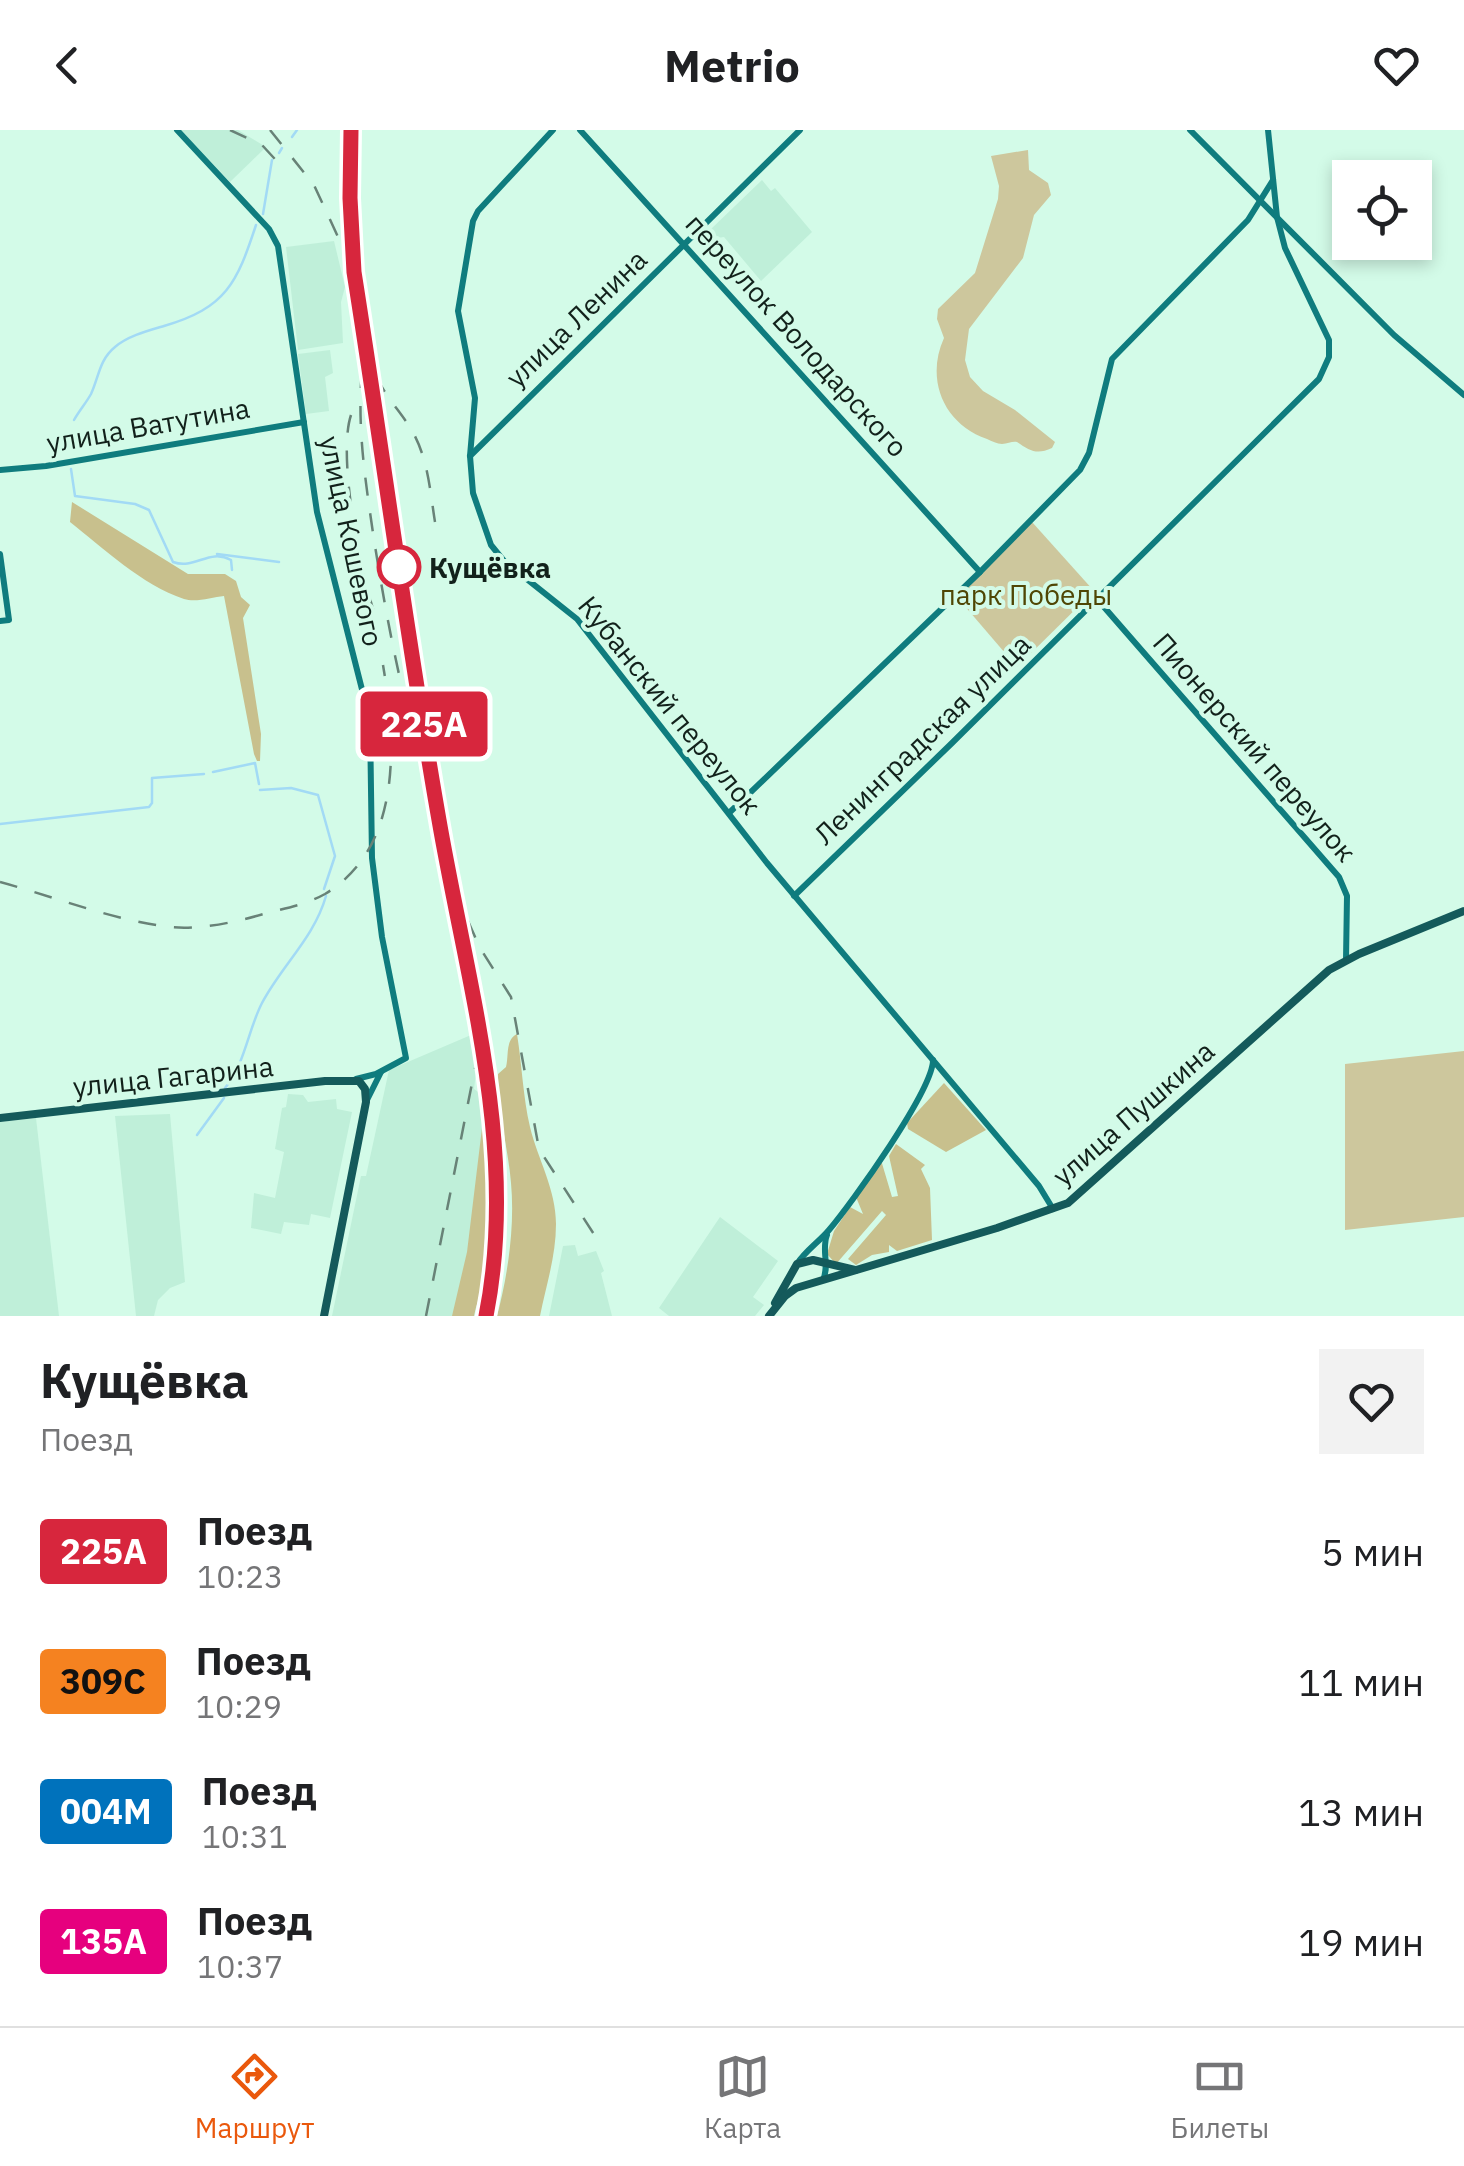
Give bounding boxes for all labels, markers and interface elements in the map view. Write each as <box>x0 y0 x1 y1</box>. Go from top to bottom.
text: Metrio <box>664 36 800 94</box>
icon: back <box>40 38 95 93</box>
icon: heart <box>1369 38 1424 93</box>
map controls <box>1332 160 1432 260</box>
button: locate <box>1332 160 1432 260</box>
street label: переулок Володарского <box>678 206 916 464</box>
street label: улица Ленина <box>497 241 655 395</box>
street label: улица Ватутина <box>44 389 252 461</box>
street label: улица Кошевого <box>312 432 392 650</box>
marker: Кущёвка <box>378 546 420 588</box>
place label: Кущёвка <box>429 549 551 586</box>
park label: парк Победы <box>940 576 1112 613</box>
street label: Кубанский переулок <box>570 588 770 822</box>
street label: Пионерский переулок <box>1145 625 1365 869</box>
street label: Ленинградская улица <box>806 626 1038 852</box>
line badge: 225А <box>354 692 494 756</box>
text: 225А <box>381 701 467 747</box>
street label: улица Пушкина <box>1044 1032 1222 1194</box>
street label: улица Гагарина <box>71 1047 275 1105</box>
text: Кущёвка <box>40 1349 249 1411</box>
button: heart <box>1319 1349 1424 1454</box>
text: Поезд <box>40 1418 133 1460</box>
text: Поезд <box>197 1506 312 1555</box>
text: 5 мин <box>1321 1527 1424 1576</box>
text: 225А <box>60 1528 147 1574</box>
text: 10:23 <box>197 1555 283 1597</box>
text: Поезд <box>196 1636 311 1685</box>
text: 11 мин <box>1298 1657 1424 1706</box>
text: 309С <box>60 1658 146 1704</box>
text: 10:29 <box>196 1685 282 1727</box>
text: Поезд <box>202 1766 317 1815</box>
text: 13 мин <box>1298 1787 1424 1836</box>
text: 004М <box>60 1788 152 1834</box>
text: 10:31 <box>202 1815 288 1857</box>
text: Поезд <box>197 1896 312 1945</box>
text: 19 мин <box>1298 1917 1424 1966</box>
text: 135А <box>60 1918 147 1964</box>
text: 10:37 <box>197 1945 283 1987</box>
tab: Маршрут <box>195 2049 315 2146</box>
tab: Карта <box>704 2049 781 2146</box>
tab: Билеты <box>1171 2049 1269 2146</box>

